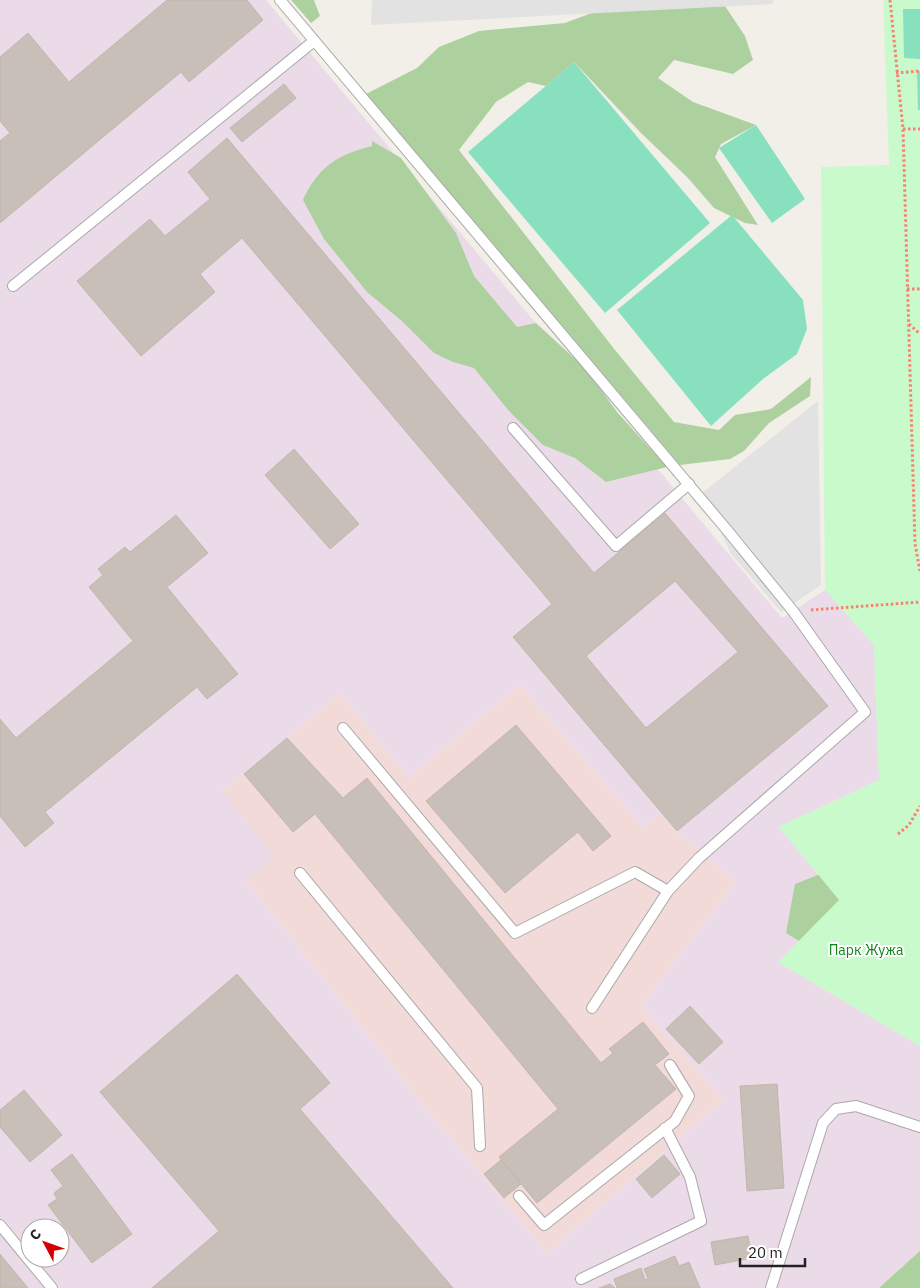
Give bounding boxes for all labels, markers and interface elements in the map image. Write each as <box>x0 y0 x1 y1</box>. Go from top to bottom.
park label: Парк Жужа <box>829 941 904 959</box>
north arrow <box>20 1218 70 1268</box>
text: С <box>25 1225 45 1244</box>
scale bar <box>740 1236 805 1268</box>
text: 20 m <box>748 1243 783 1262</box>

